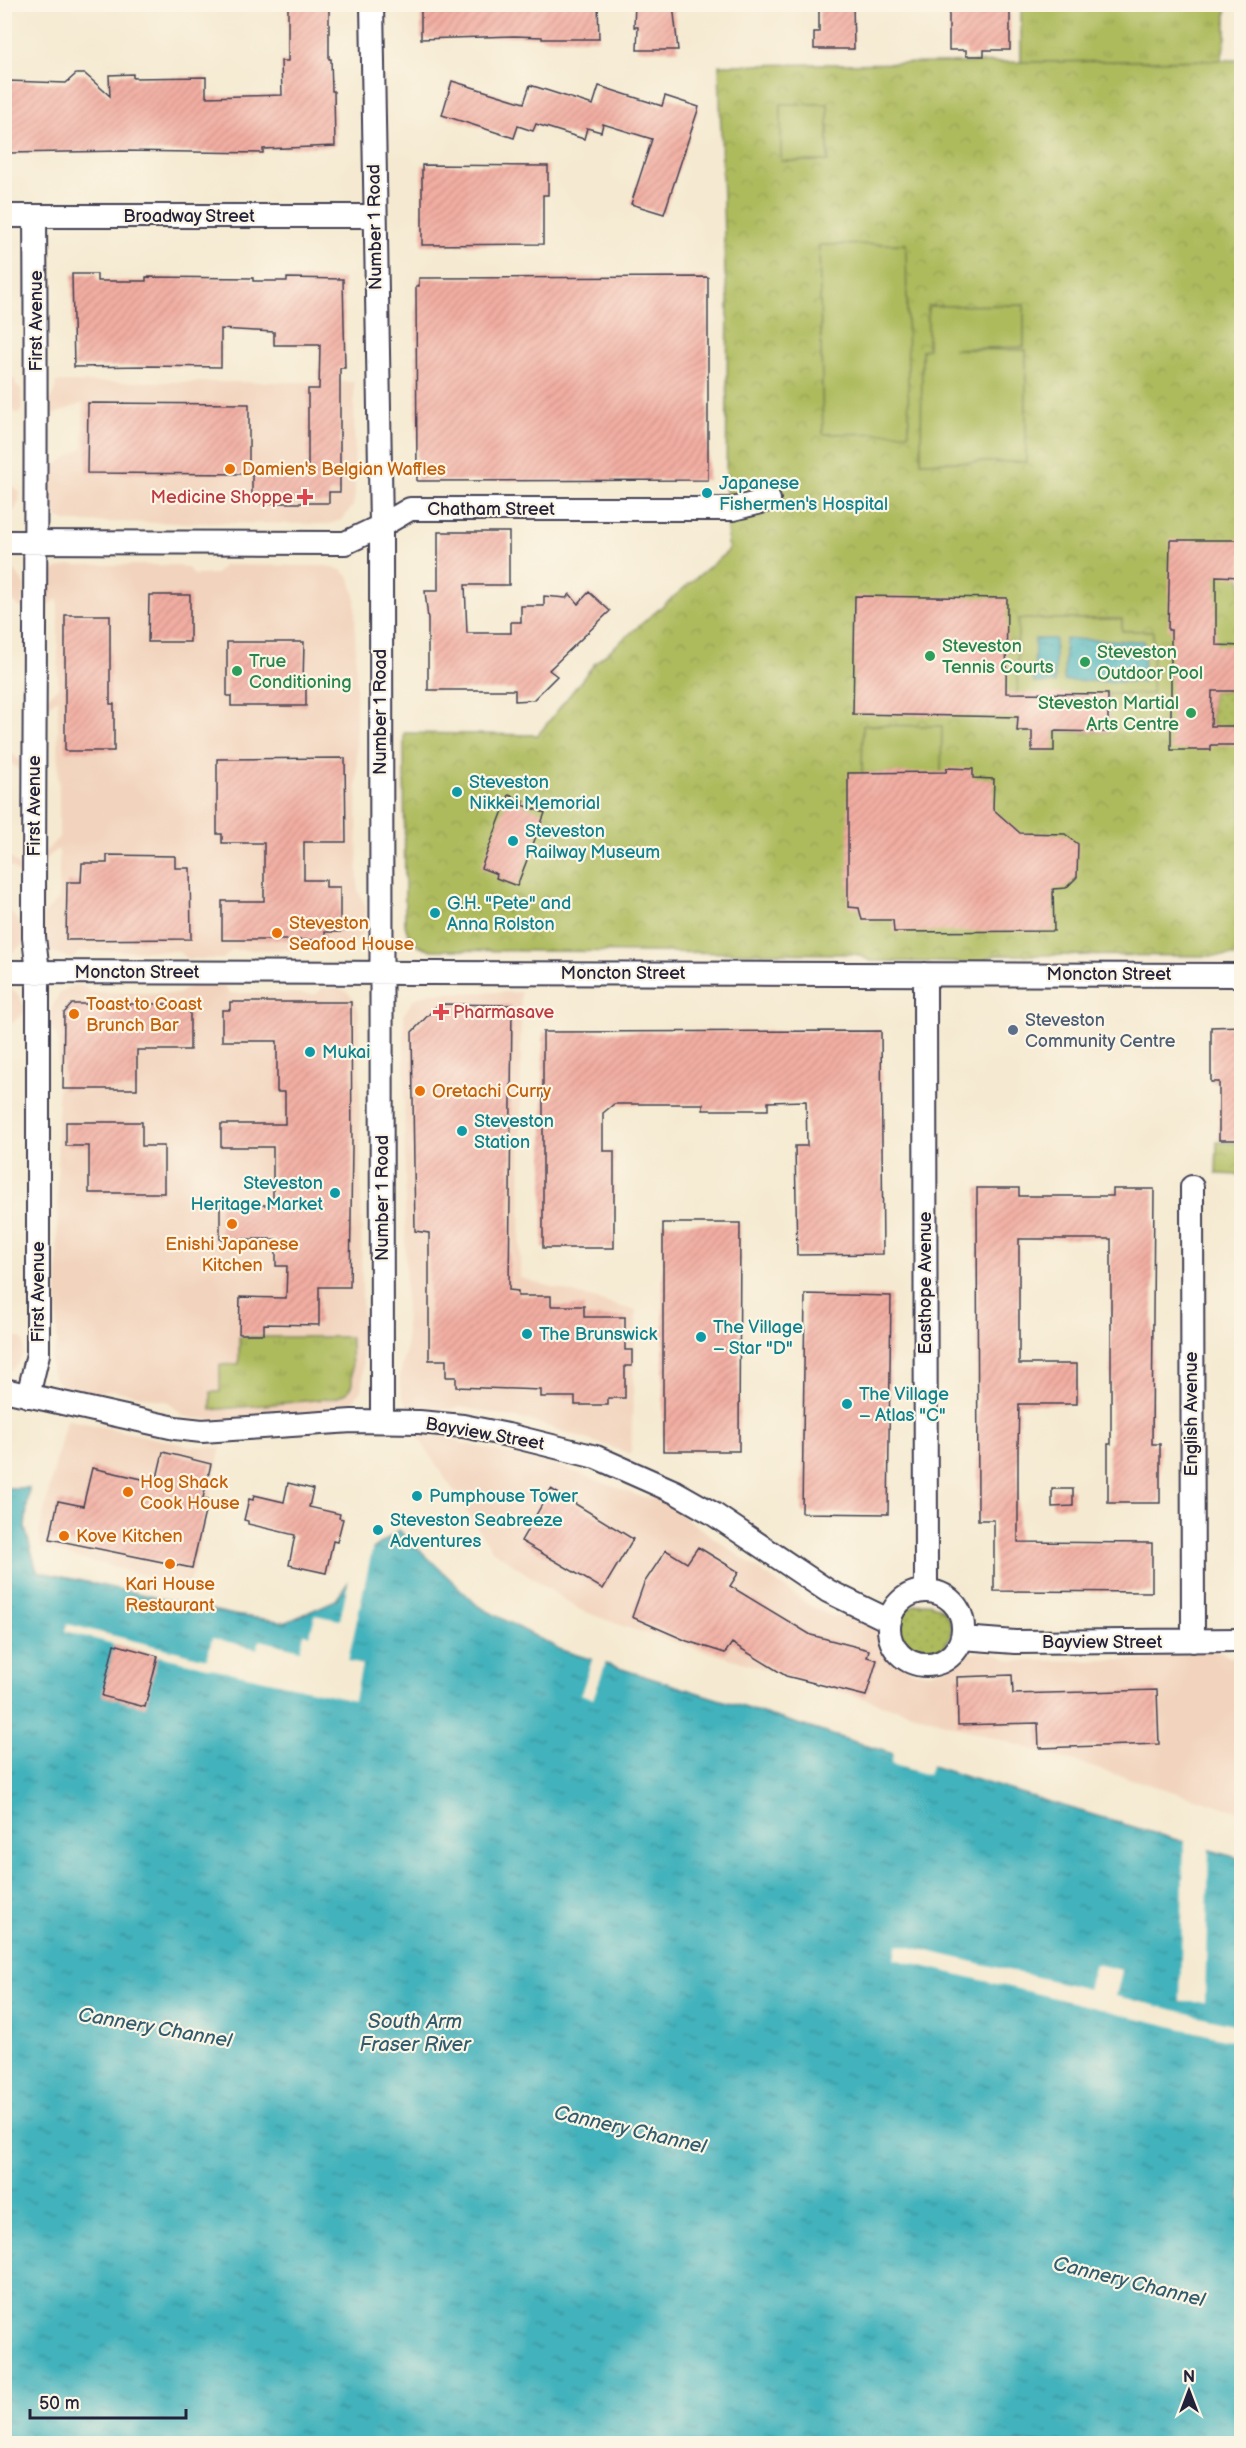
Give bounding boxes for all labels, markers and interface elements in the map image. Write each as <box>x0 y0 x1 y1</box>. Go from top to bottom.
street label: Number 1 Road <box>363 164 387 290</box>
street label: Broadway Street <box>123 206 255 227</box>
street label: First Avenue <box>26 270 47 372</box>
place label: Damien's Belgian Waffles <box>242 459 446 480</box>
marker: Damien's Belgian Waffles <box>223 462 237 476</box>
place label: Japanese Fishermen's Hospital <box>719 473 888 515</box>
marker: Japanese Fishermen's Hospital <box>700 486 714 500</box>
place label: Medicine Shoppe <box>151 487 293 508</box>
marker: Medicine Shoppe <box>298 490 312 504</box>
street label: Chatham Street <box>427 499 555 520</box>
place label: Steveston Tennis Courts <box>942 636 1054 678</box>
place label: Steveston Outdoor Pool <box>1097 642 1203 684</box>
street label: Number 1 Road <box>370 649 391 775</box>
marker: Steveston Tennis Courts <box>923 649 937 663</box>
place label: True Conditioning <box>249 651 352 693</box>
marker: Steveston Outdoor Pool <box>1078 655 1092 669</box>
marker: True Conditioning <box>230 664 244 678</box>
place label: Steveston Martial Arts Centre <box>1038 693 1179 735</box>
marker: Steveston Martial Arts Centre <box>1184 706 1198 720</box>
street label: First Avenue <box>24 755 45 857</box>
place label: Steveston Nikkei Memorial <box>469 772 600 814</box>
marker: Steveston Nikkei Memorial <box>450 785 464 799</box>
place label: Steveston Railway Museum <box>525 821 660 863</box>
marker: Steveston Railway Museum <box>506 834 520 848</box>
place label: G.H. "Pete" and Anna Rolston <box>447 893 571 935</box>
marker: G.H. "Pete" and Anna Rolston <box>428 906 442 920</box>
place label: Steveston Seafood House <box>289 913 414 955</box>
marker: Steveston Seafood House <box>270 926 284 940</box>
street label: Moncton Street <box>75 962 200 983</box>
street label: Moncton Street <box>561 963 686 984</box>
street label: Moncton Street <box>1047 964 1172 985</box>
place label: Toast to Coast Brunch Bar <box>86 994 203 1036</box>
place label: Pharmasave <box>453 1002 555 1023</box>
marker: Pharmasave <box>434 1005 448 1019</box>
marker: Toast to Coast Brunch Bar <box>67 1007 81 1021</box>
place label: Steveston Community Centre <box>1025 1010 1176 1052</box>
marker: Steveston Community Centre <box>1006 1023 1020 1037</box>
place label: Mukai <box>322 1042 370 1063</box>
marker: Mukai <box>303 1045 317 1059</box>
place label: Oretachi Curry <box>432 1081 552 1102</box>
marker: Oretachi Curry <box>413 1084 427 1098</box>
place label: Steveston Station <box>474 1111 554 1153</box>
marker: Steveston Station <box>455 1124 469 1138</box>
street label: Number 1 Road <box>372 1135 393 1261</box>
place label: Steveston Heritage Market <box>190 1173 323 1215</box>
marker: Steveston Heritage Market <box>328 1186 342 1200</box>
street label: Easthope Avenue <box>915 1211 936 1355</box>
marker: Enishi Japanese Kitchen <box>225 1217 239 1231</box>
place label: Enishi Japanese Kitchen <box>165 1234 299 1276</box>
street label: First Avenue <box>28 1241 49 1343</box>
place label: The Village – Star "D" <box>713 1317 803 1359</box>
place label: The Brunswick <box>539 1324 658 1345</box>
marker: The Brunswick <box>520 1327 534 1341</box>
marker: The Village – Star "D" <box>694 1330 708 1344</box>
street label: English Avenue <box>1181 1351 1202 1476</box>
place label: The Village – Atlas "C" <box>859 1384 949 1426</box>
marker: The Village – Atlas "C" <box>840 1397 854 1411</box>
street label: Bayview Street <box>424 1413 547 1455</box>
place label: Hog Shack Cook House <box>140 1472 240 1514</box>
marker: Hog Shack Cook House <box>121 1485 135 1499</box>
place label: Pumphouse Tower <box>429 1486 578 1507</box>
marker: Pumphouse Tower <box>410 1489 424 1503</box>
place label: Steveston Seabreeze Adventures <box>390 1510 563 1552</box>
marker: Steveston Seabreeze Adventures <box>371 1523 385 1537</box>
place label: Kove Kitchen <box>76 1526 183 1547</box>
marker: Kove Kitchen <box>57 1529 71 1543</box>
marker: Kari House Restaurant <box>163 1557 177 1571</box>
place label: Kari House Restaurant <box>125 1574 215 1616</box>
street label: Bayview Street <box>1042 1632 1163 1653</box>
water label: Cannery Channel <box>76 2003 235 2054</box>
water label: South Arm Fraser River <box>360 2010 472 2057</box>
water label: Cannery Channel <box>552 2101 710 2159</box>
water label: Cannery Channel <box>1051 2252 1209 2313</box>
north arrow <box>1159 2361 1219 2421</box>
text: N <box>1183 2368 1195 2387</box>
scale bar <box>30 2382 186 2420</box>
text: 50 m <box>39 2393 80 2414</box>

